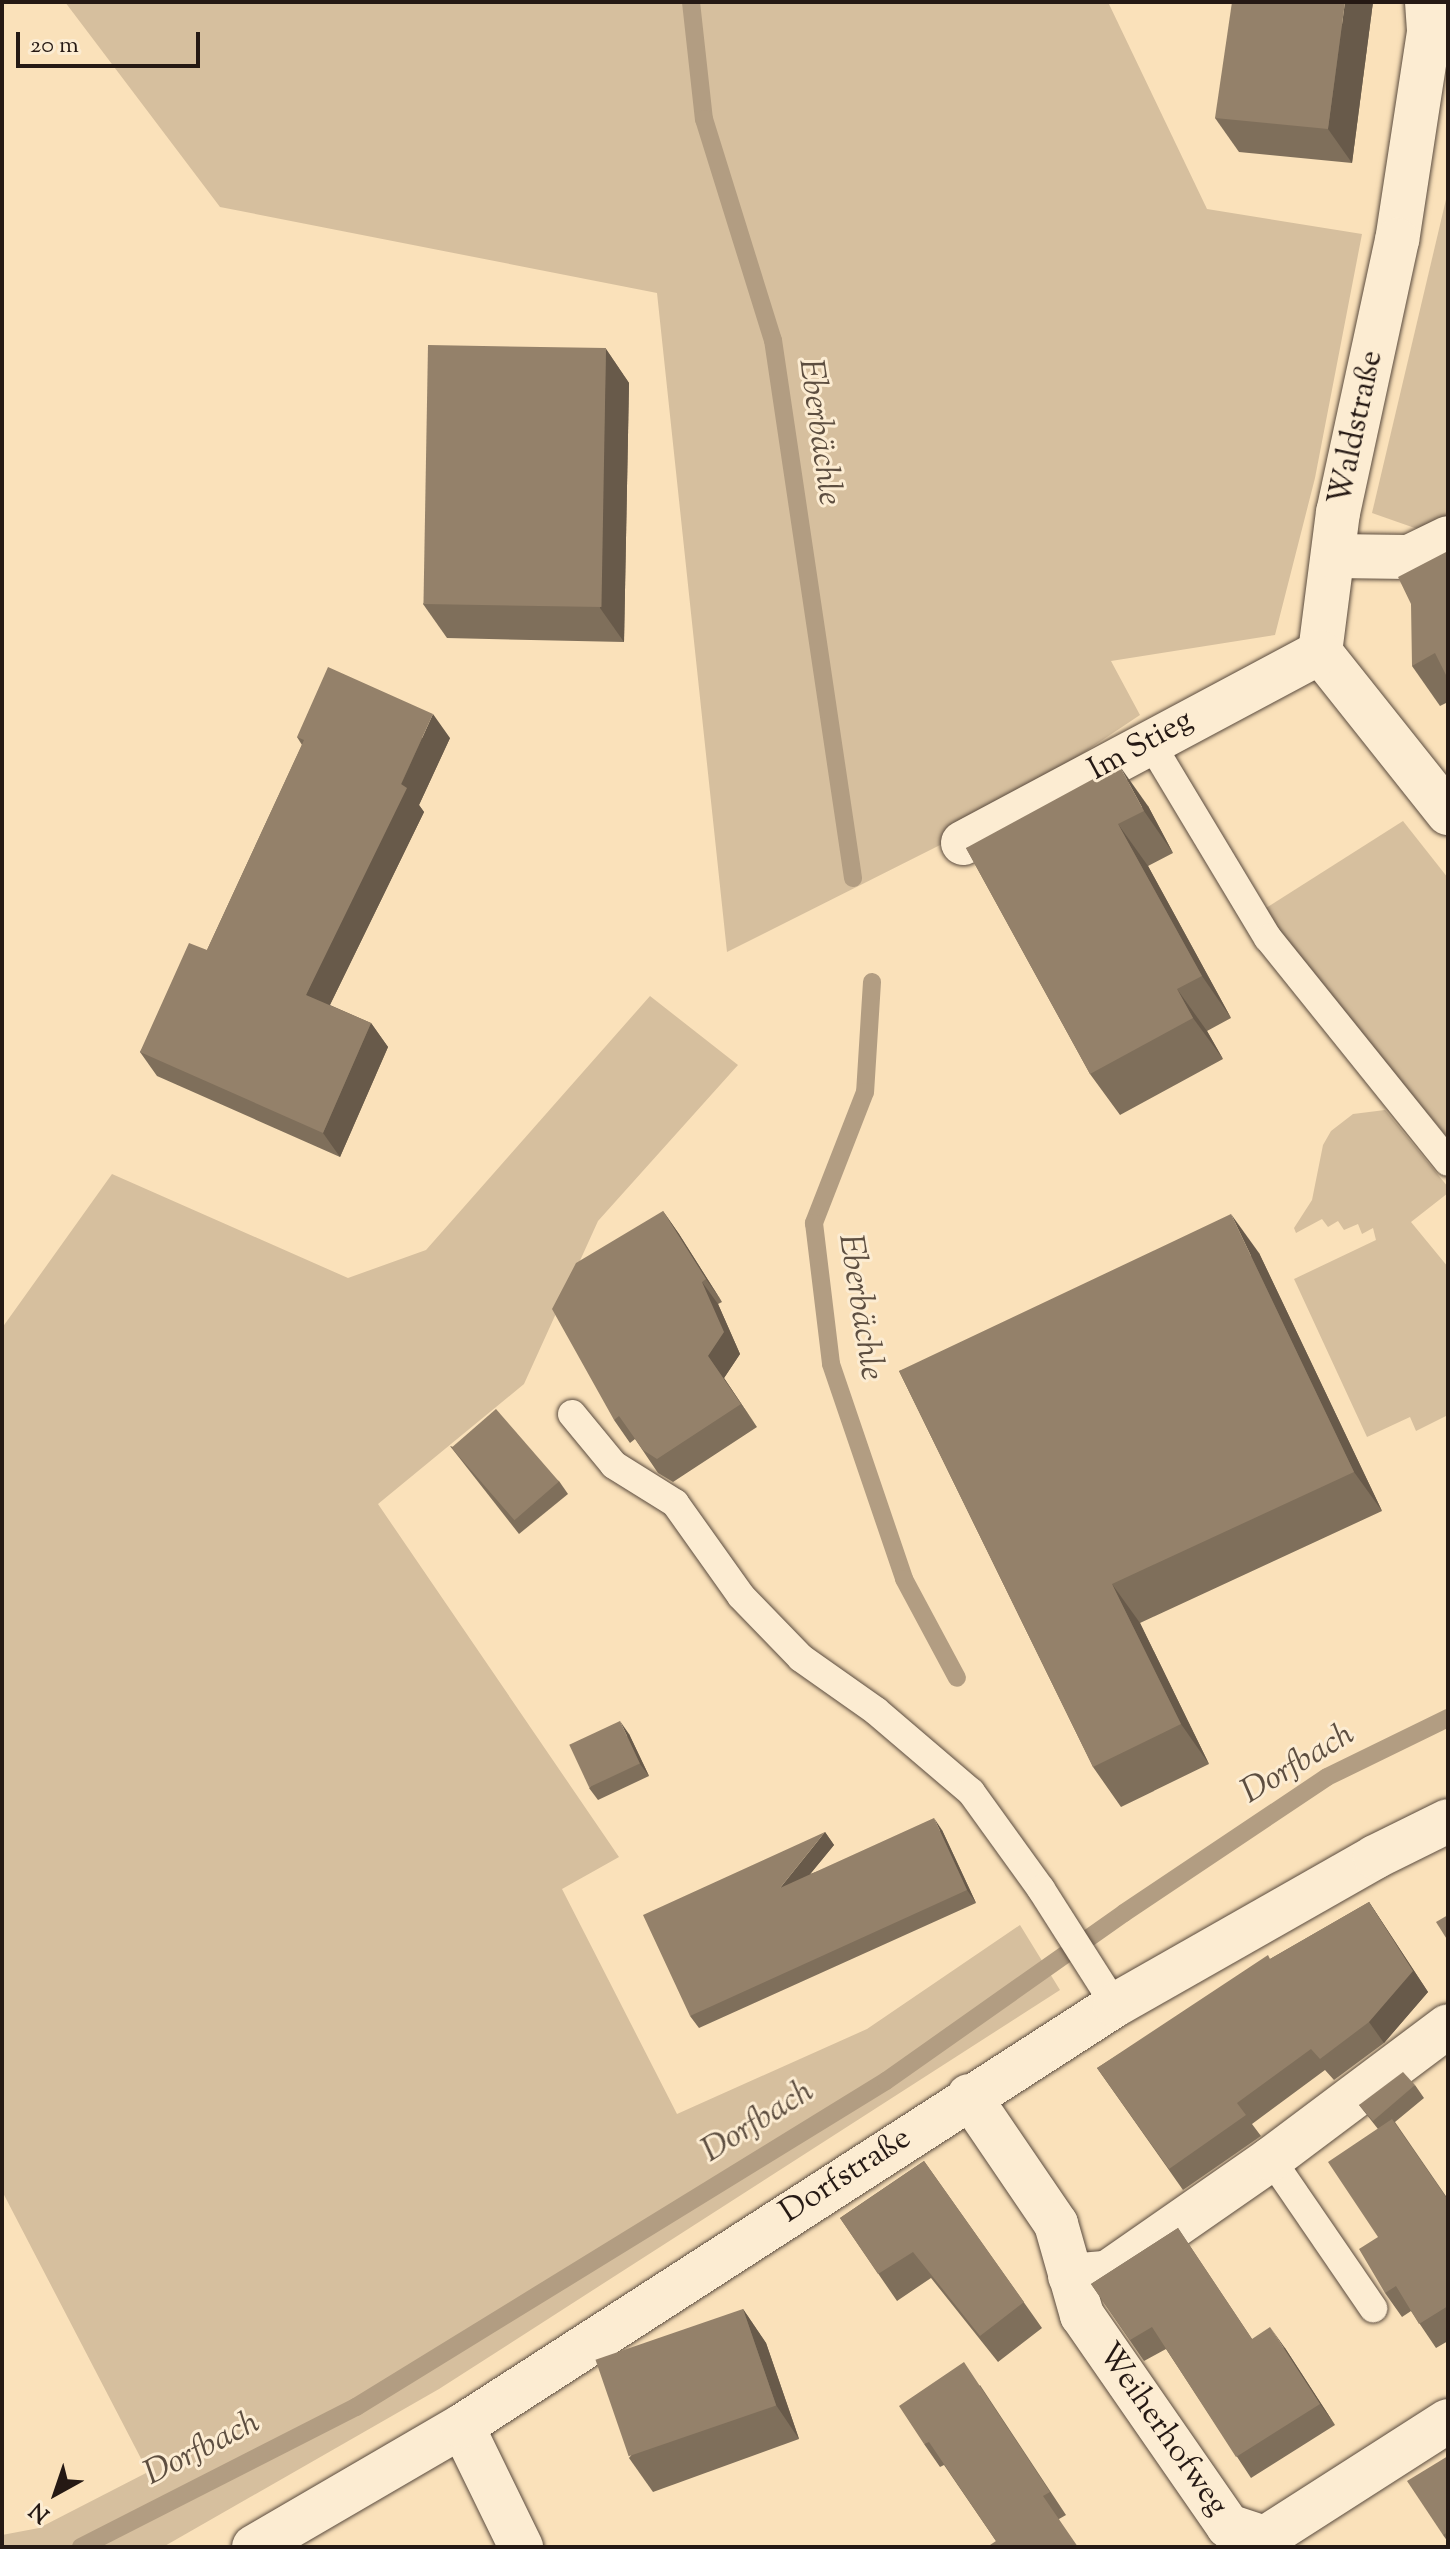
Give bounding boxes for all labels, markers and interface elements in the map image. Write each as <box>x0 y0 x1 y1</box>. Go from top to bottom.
scale bar <box>20 16 204 66</box>
text: 20 m <box>30 29 79 63</box>
street label: Waldstraße <box>1322 347 1392 509</box>
water label: Eberbächle <box>789 356 849 508</box>
street label: Im Stieg <box>1082 702 1200 790</box>
water label: Eberbächle <box>828 1231 892 1383</box>
water label: Dorfbach <box>1234 1715 1362 1813</box>
water label: Dorfbach <box>694 2072 822 2172</box>
street label: Dorfstraße <box>774 2120 918 2232</box>
street label: Weiherhofweg <box>1088 2336 1236 2524</box>
water label: Dorfbach <box>137 2403 267 2495</box>
north arrow <box>16 2453 96 2533</box>
text: N <box>24 2493 58 2529</box>

